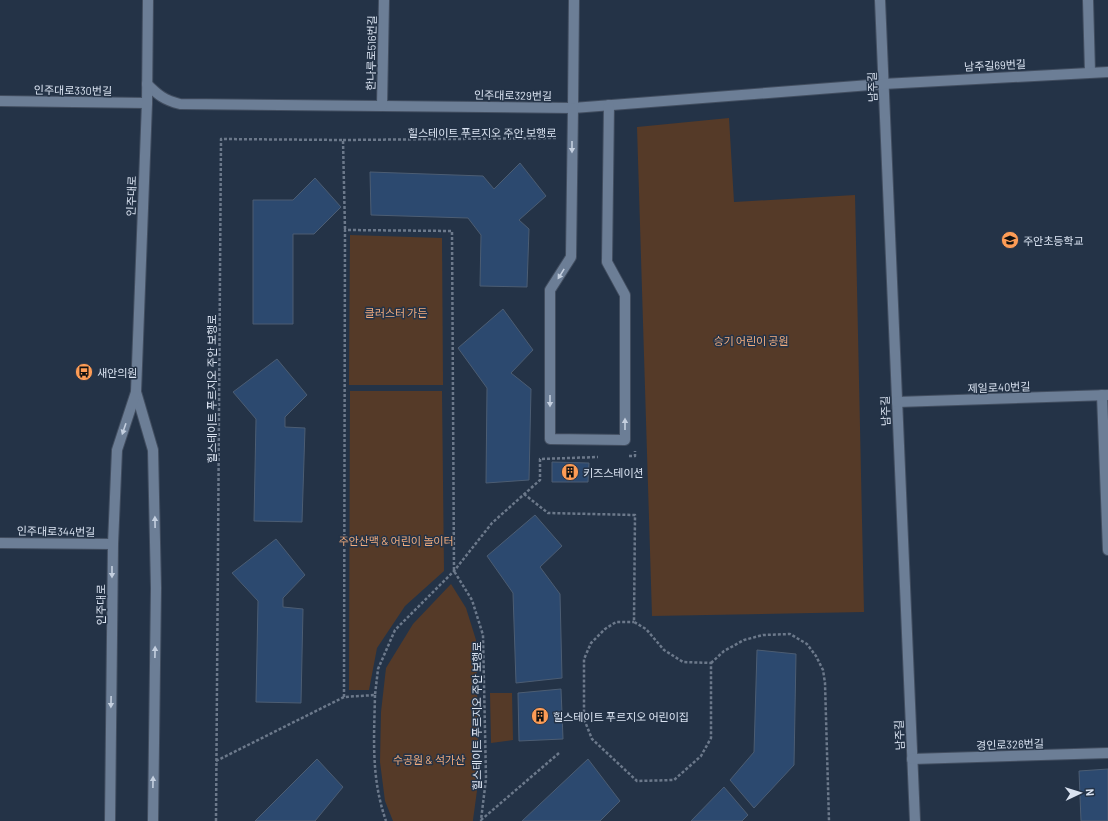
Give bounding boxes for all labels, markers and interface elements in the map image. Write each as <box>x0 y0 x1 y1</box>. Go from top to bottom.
street label: 한나루로516번길 <box>364 15 378 91</box>
street label: 남주길69번길 <box>964 57 1026 73</box>
street label: 남주길 <box>865 72 879 102</box>
street label: 인주대로330번길 <box>34 83 112 97</box>
street label: 인주대로329번길 <box>474 88 552 102</box>
street label: 힐스테이트 푸르지오 주안 보행로 <box>408 126 556 139</box>
one-way arrow <box>569 141 575 154</box>
street label: 인주대로 <box>124 176 138 216</box>
school or university icon: 주안초등학교 <box>1000 230 1020 250</box>
place label: 주안초등학교 <box>1023 234 1084 247</box>
one-way arrow <box>557 269 565 279</box>
park label: 클러스터 가든 <box>365 306 427 319</box>
street label: 힐스테이트 푸르지오 주안 보행로 <box>205 315 218 463</box>
park label: 승기 어린이 공원 <box>713 334 789 347</box>
bus stop icon: 새안의원 <box>74 362 94 382</box>
place label: 새안의원 <box>97 366 137 379</box>
street label: 제일로40번길 <box>967 379 1031 395</box>
one-way arrow <box>547 395 553 408</box>
street label: 남주길 <box>878 396 892 426</box>
one-way arrow <box>622 417 628 430</box>
one-way arrow <box>121 423 127 435</box>
building icon: 키즈스테이션 <box>560 462 580 482</box>
place label: 키즈스테이션 <box>583 466 644 479</box>
one-way arrow <box>152 515 158 528</box>
street label: 인주대로344번길 <box>17 524 95 538</box>
park label: 주안산맥 & 어린이 놀이터 <box>338 534 454 547</box>
one-way arrow <box>109 566 115 579</box>
street label: 인주대로 <box>94 585 107 625</box>
street label: 힐스테이트 푸르지오 주안 보행로 <box>470 642 483 790</box>
one-way arrow <box>152 645 158 658</box>
one-way arrow <box>108 696 114 709</box>
building icon: 힐스테이트 푸르지오 어린이집 <box>530 706 550 726</box>
place label: 힐스테이트 푸르지오 어린이집 <box>553 710 689 723</box>
street label: 남주길 <box>892 719 906 751</box>
street label: 경인로326번길 <box>976 736 1044 752</box>
park label: 수공원 & 석가산 <box>393 753 465 766</box>
north arrow <box>1060 773 1100 813</box>
one-way arrow <box>150 775 156 788</box>
text: N <box>1084 788 1097 796</box>

